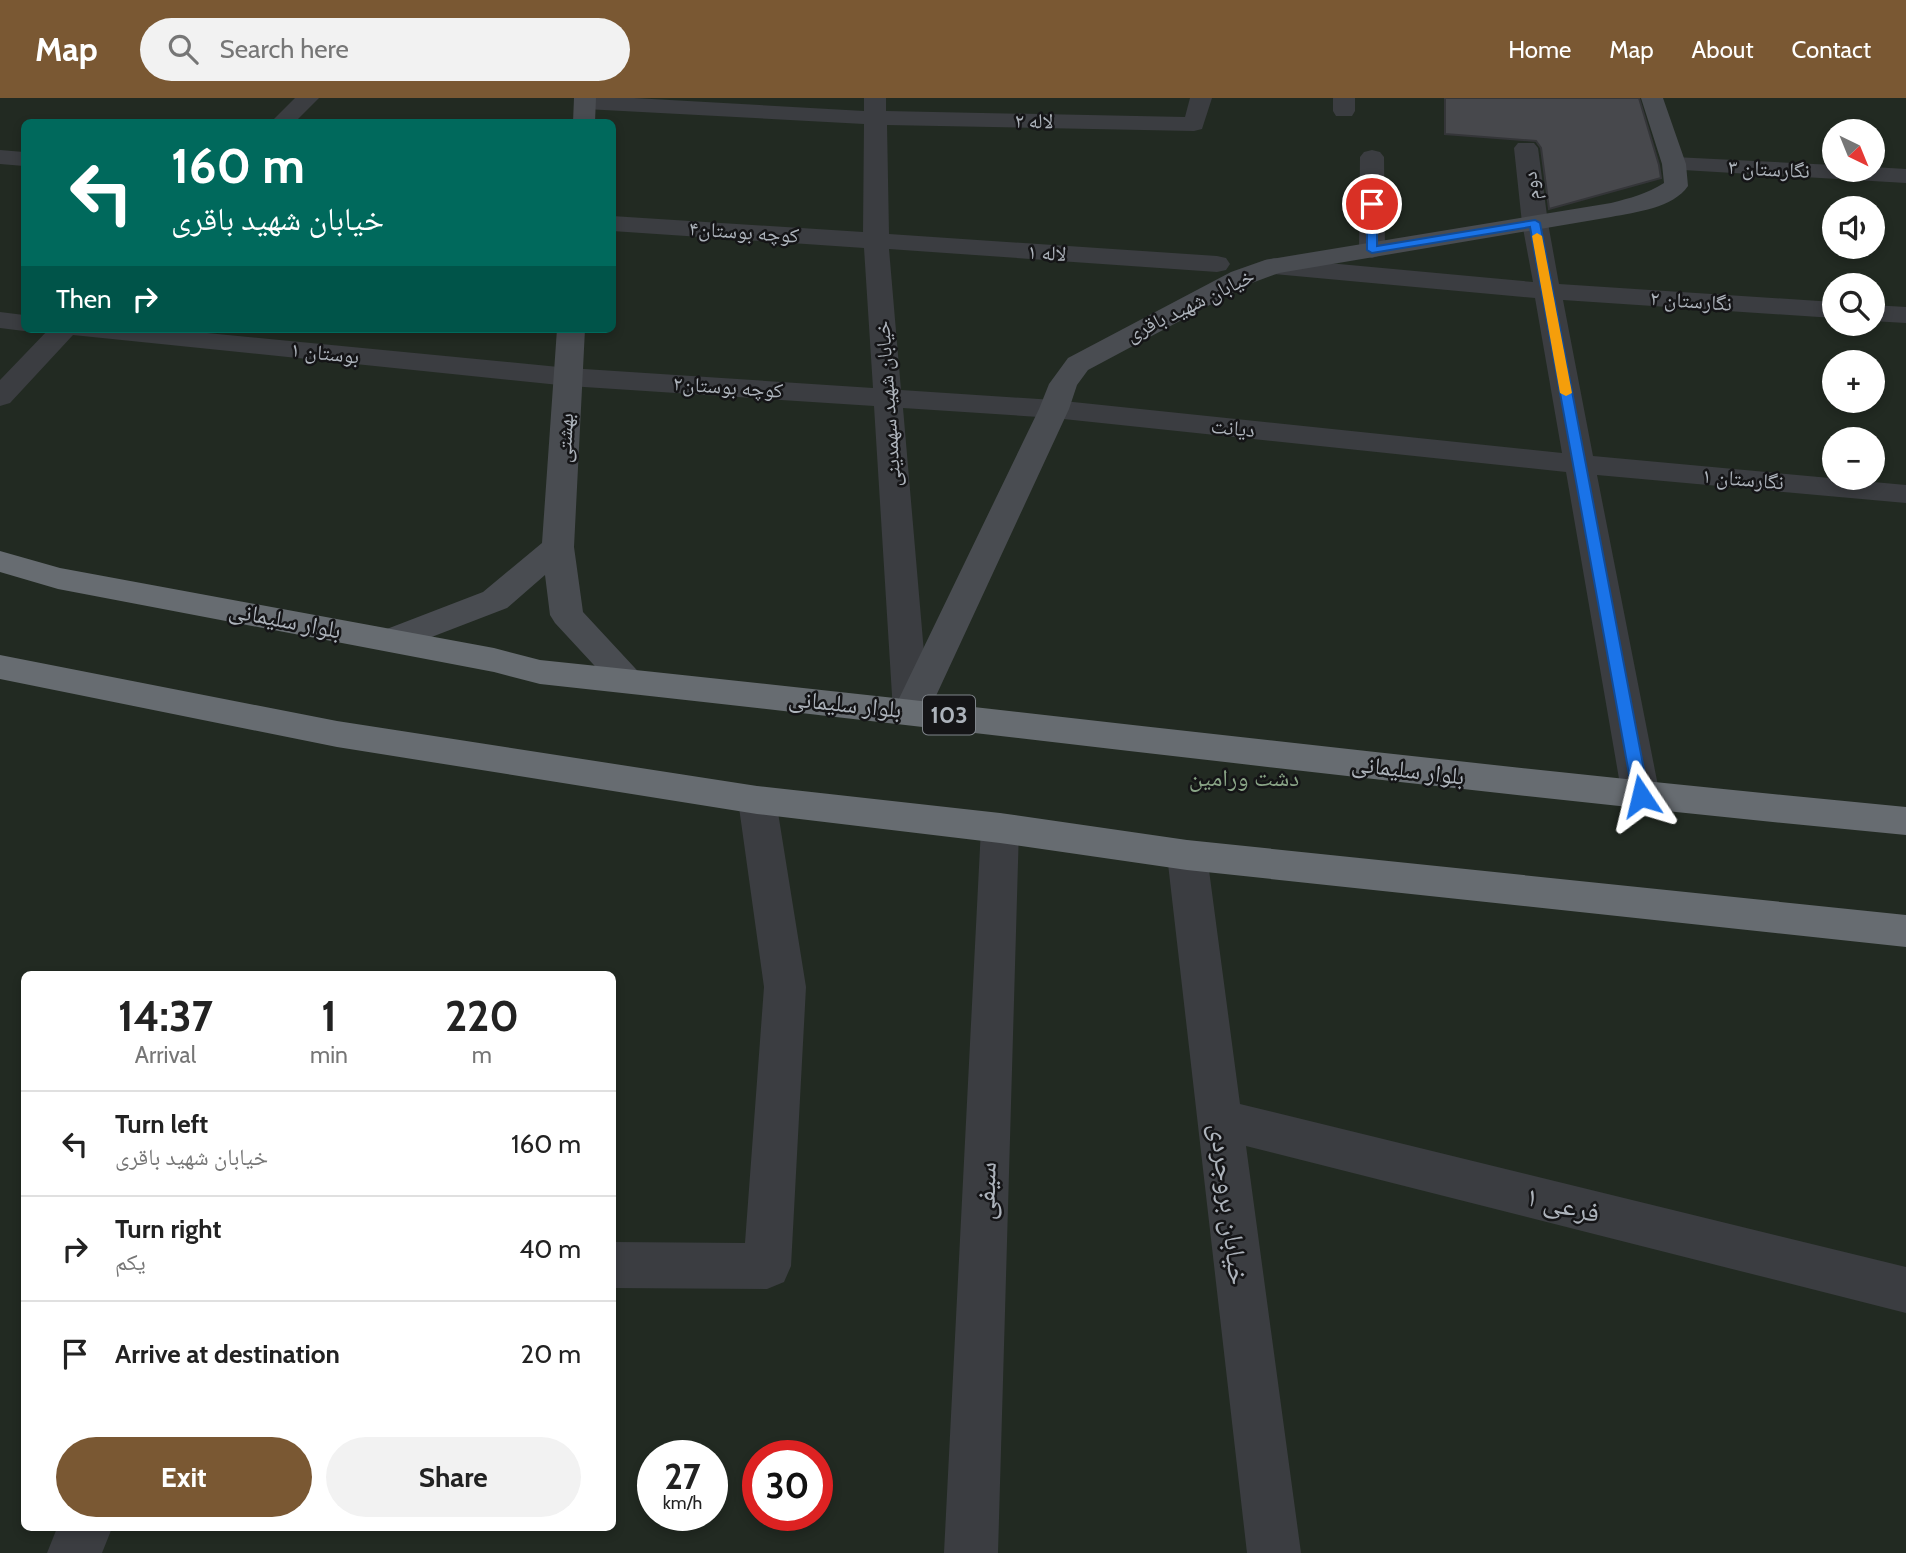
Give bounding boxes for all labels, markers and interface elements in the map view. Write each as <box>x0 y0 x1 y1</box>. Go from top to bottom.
search box <box>140 18 630 81</box>
text: Map <box>35 29 98 69</box>
icon: search <box>164 30 202 68</box>
text: Search here <box>220 33 349 65</box>
text: Home <box>1508 35 1571 64</box>
text: Map <box>1609 35 1654 64</box>
text: About <box>1692 35 1754 64</box>
text: Contact <box>1792 35 1871 64</box>
street label: لاله ۲ <box>1014 108 1054 133</box>
north arrow <box>1822 119 1885 182</box>
map controls <box>1822 119 1885 490</box>
text: 160 m <box>171 136 305 195</box>
icon: left <box>56 147 147 238</box>
street label: نگارستان ۳ <box>1727 154 1811 183</box>
street label: دوم <box>1516 170 1547 202</box>
pin <box>1342 174 1402 234</box>
icon: arrive <box>1353 185 1391 223</box>
button: sound <box>1822 196 1885 259</box>
text: خیابان شهید باقری <box>171 199 384 238</box>
street label: کوچه بوستان۴ <box>688 215 800 248</box>
street label: لاله ۱ <box>1027 239 1067 266</box>
street label: خیابان شهید باقری <box>1121 263 1258 346</box>
button: search <box>1822 273 1885 336</box>
icon: right <box>126 280 164 318</box>
text: Then <box>56 283 112 315</box>
street label: نگارستان ۲ <box>1649 285 1733 316</box>
street label: خیابان شهید سهمدینی <box>869 320 907 488</box>
street label: بوستان ۱ <box>290 336 361 369</box>
button: + <box>1822 350 1885 413</box>
street label: کوچه بوستان۲ <box>672 370 784 403</box>
street label: بهشتی <box>551 413 579 463</box>
street label: دیانت <box>1210 413 1256 442</box>
button: − <box>1822 427 1885 490</box>
street label: نگارستان ۱ <box>1701 462 1785 495</box>
street label: بلوار سلیمانی <box>227 594 344 645</box>
street label: بلوار سلیمانی <box>787 683 903 724</box>
road number: 103 <box>923 695 975 734</box>
street label: بلوار سلیمانی <box>1350 748 1466 791</box>
position arrow <box>1604 759 1678 833</box>
park label: دشت ورامین <box>1189 763 1299 792</box>
text: 14:37 <box>118 990 213 1042</box>
text: 1 <box>321 990 337 1042</box>
text: 220 <box>445 990 519 1042</box>
text: Arrival <box>135 1041 196 1069</box>
text: min <box>310 1041 348 1069</box>
text: m <box>472 1041 492 1069</box>
text: Turn left <box>115 1108 208 1140</box>
street label: خیابان بروجردی <box>1203 1121 1257 1287</box>
icon: left <box>56 1125 94 1163</box>
text: 160 m <box>511 1128 581 1160</box>
text: خیابان شهید باقری <box>115 1143 268 1171</box>
street label: سیفی <box>967 1161 1004 1221</box>
street label: فرعی ۱ <box>1522 1178 1604 1231</box>
text: Turn right <box>115 1213 221 1245</box>
icon: right <box>56 1230 94 1268</box>
text: 40 m <box>519 1233 581 1265</box>
text: یکم <box>115 1248 146 1276</box>
icon: arrive <box>56 1335 94 1373</box>
text: Arrive at destination <box>115 1338 340 1370</box>
text: 20 m <box>521 1338 581 1370</box>
button: Exit <box>56 1437 312 1517</box>
button: Share <box>326 1437 581 1517</box>
speed limit sign: 30 <box>742 1440 833 1531</box>
text: 27 <box>664 1455 701 1498</box>
text: km/h <box>663 1492 702 1514</box>

